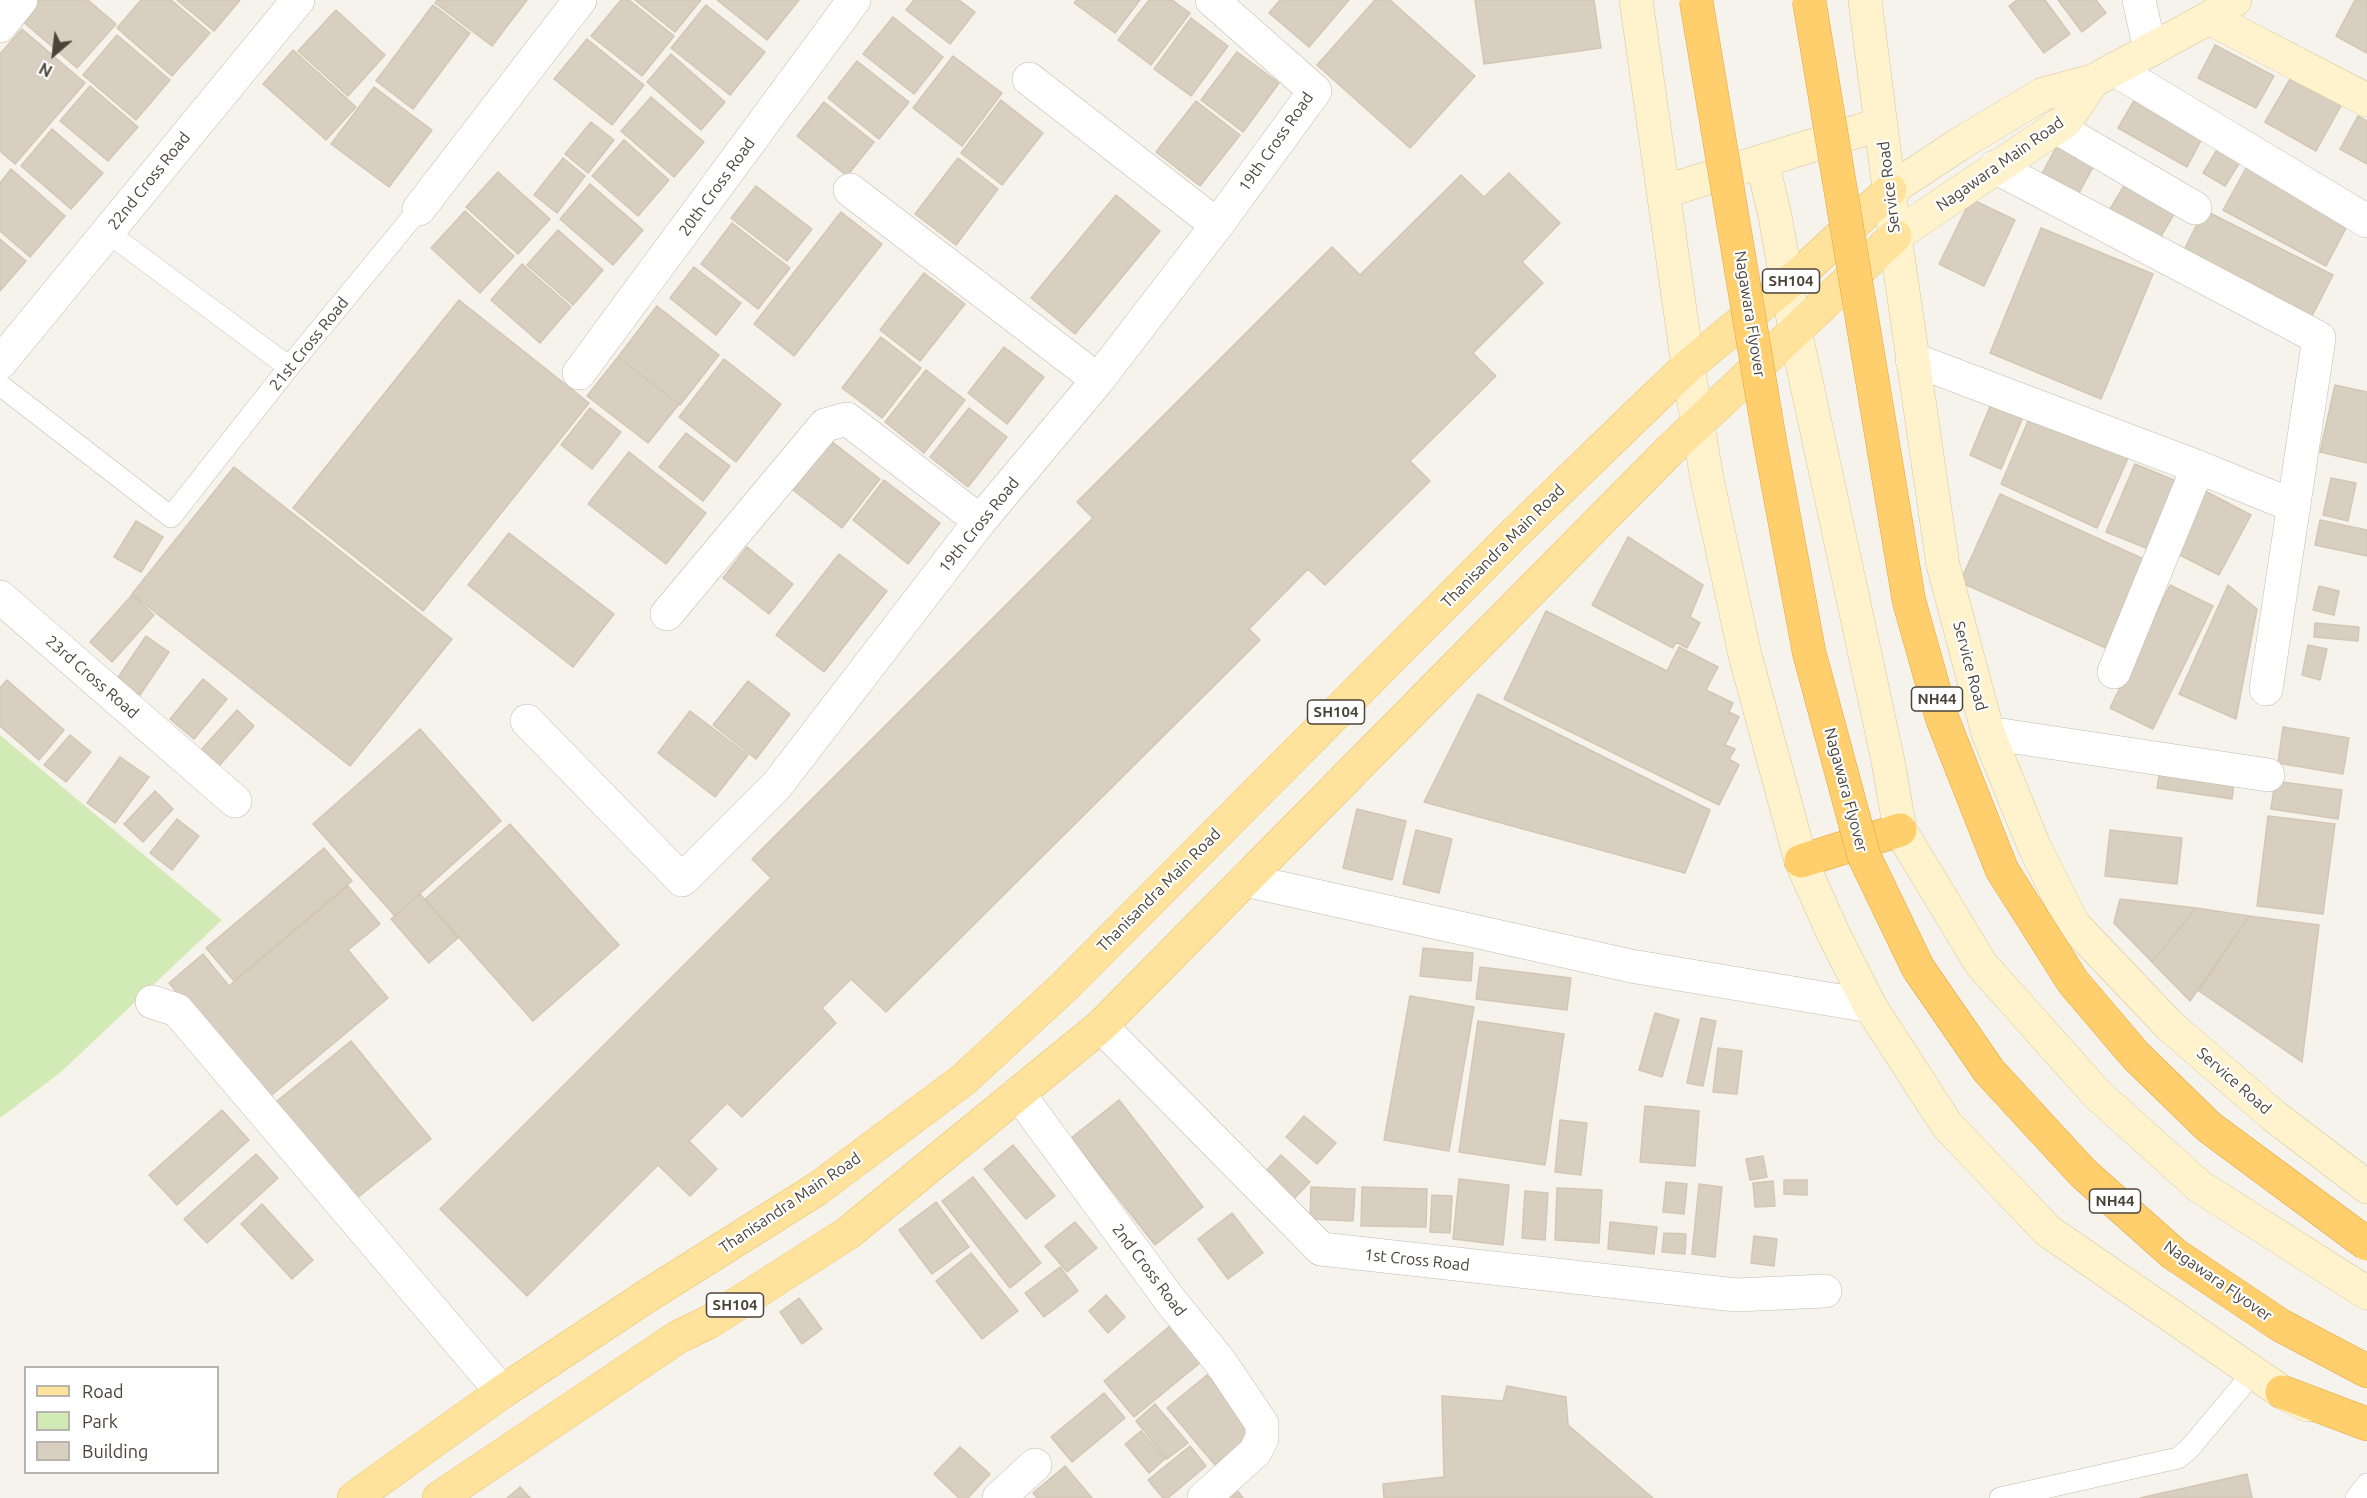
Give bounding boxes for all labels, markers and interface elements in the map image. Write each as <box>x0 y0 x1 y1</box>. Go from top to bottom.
north arrow <box>24 24 84 84</box>
text: N <box>36 59 55 81</box>
street label: 19th Cross Road <box>1235 89 1317 195</box>
street label: Nagawara Main Road <box>1933 113 2067 215</box>
street label: 22nd Cross Road <box>104 128 194 234</box>
street label: 20th Cross Road <box>675 134 759 240</box>
street label: Service Road <box>1874 140 1904 234</box>
street label: Nagawara Flyover <box>1731 249 1769 379</box>
road number: SH104 <box>1762 269 1820 293</box>
street label: 21st Cross Road <box>265 293 353 395</box>
street label: 19th Cross Road <box>935 474 1023 576</box>
street label: Thanisandra Main Road <box>1437 480 1569 612</box>
street label: Service Road <box>1949 619 1991 713</box>
street label: 23rd Cross Road <box>42 631 142 723</box>
road number: NH44 <box>1912 687 1962 711</box>
road number: SH104 <box>1308 700 1364 724</box>
street label: Nagawara Flyover <box>1820 726 1872 854</box>
street label: Thanisandra Main Road <box>1093 824 1225 956</box>
street label: Service Road <box>2193 1044 2275 1118</box>
street label: Thanisandra Main Road <box>716 1148 864 1258</box>
road number: NH44 <box>2090 1189 2140 1213</box>
street label: 2nd Cross Road <box>1108 1220 1190 1320</box>
street label: Nagawara Flyover <box>2160 1236 2276 1326</box>
street label: 1st Cross Road <box>1364 1245 1470 1275</box>
road number: SH104 <box>706 1293 764 1317</box>
legend <box>24 1366 219 1474</box>
text: Road <box>82 1381 124 1401</box>
text: Park <box>82 1411 118 1431</box>
text: Building <box>82 1441 148 1461</box>

